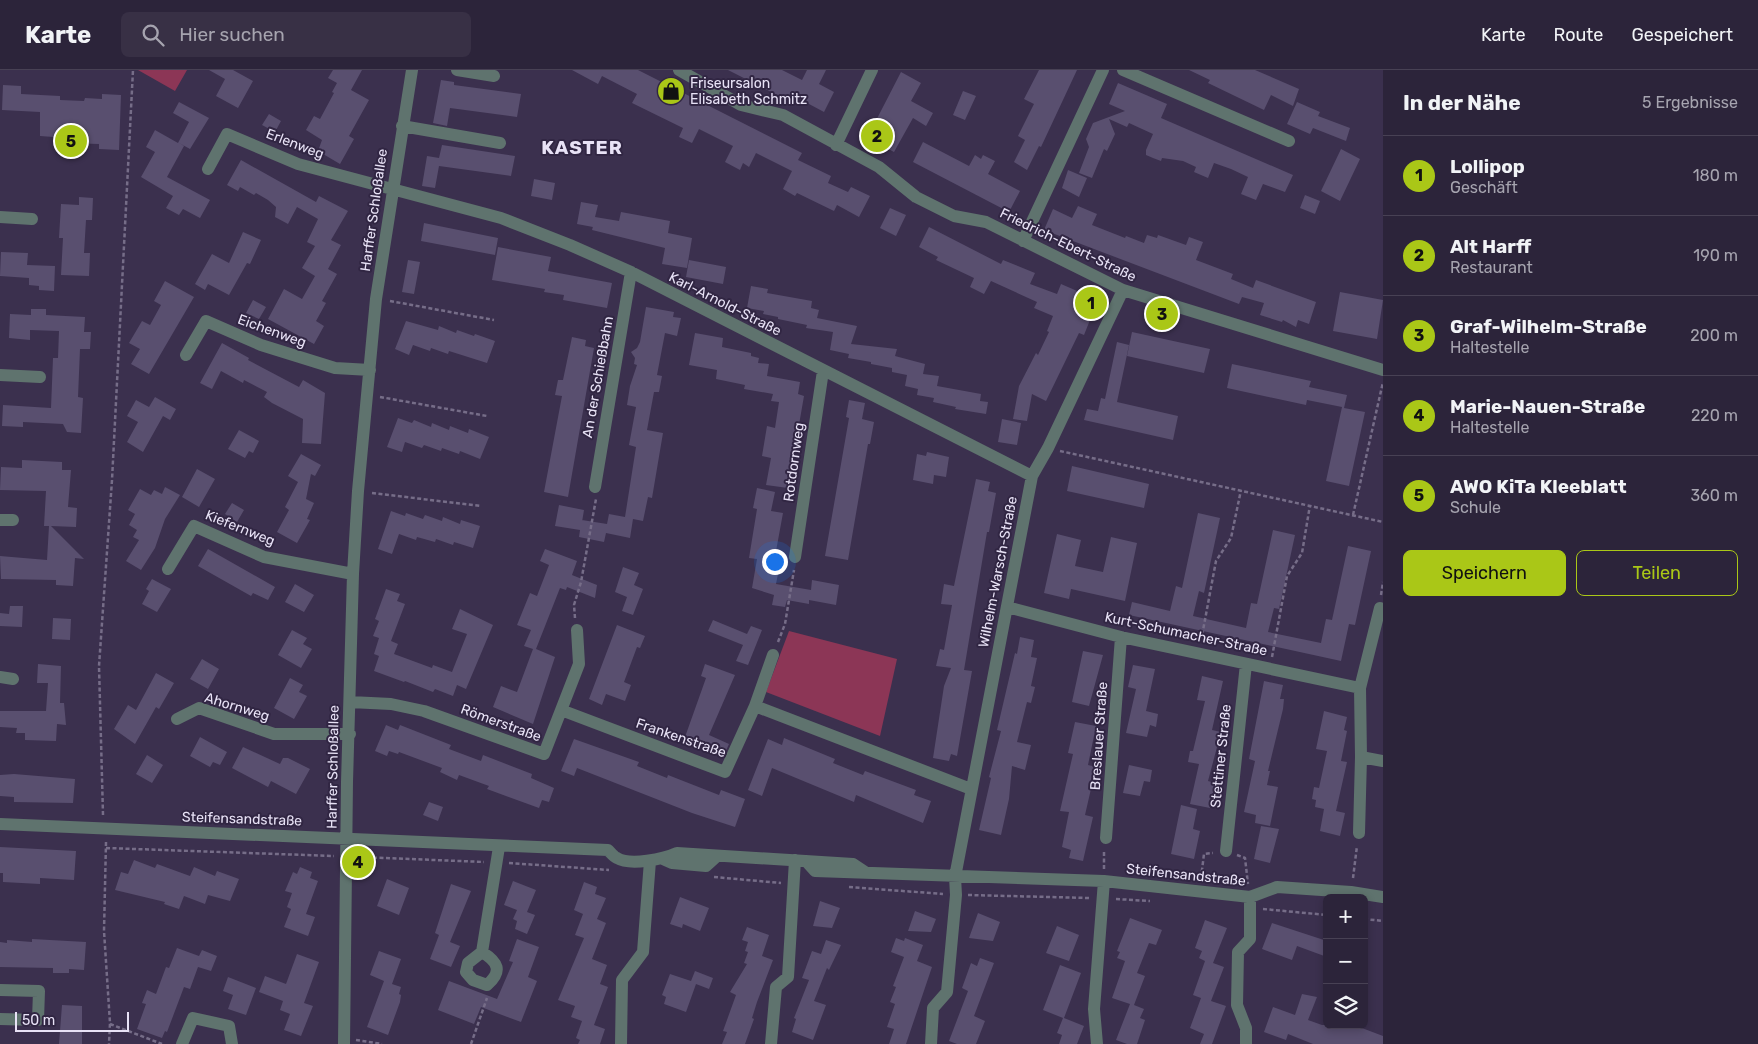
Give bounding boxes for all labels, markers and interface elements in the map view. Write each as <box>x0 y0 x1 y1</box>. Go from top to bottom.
search box <box>121 12 471 57</box>
text: Karte <box>25 21 91 49</box>
icon: search <box>139 21 167 49</box>
text: Hier suchen <box>179 23 285 46</box>
text: Karte <box>1481 24 1525 46</box>
text: Route <box>1553 24 1603 46</box>
text: Gespeichert <box>1631 24 1733 46</box>
place label: Friseursalon Elisabeth Schmitz <box>690 75 807 108</box>
shop icon: Friseursalon Elisabeth Schmitz <box>656 76 686 106</box>
text: In der Nähe <box>1403 90 1521 115</box>
text: 5 Ergebnisse <box>1642 93 1738 112</box>
pin: 2 <box>861 117 893 155</box>
pin: 5 <box>55 122 87 160</box>
street label: Erlenweg <box>264 125 326 163</box>
district label: KASTER <box>541 136 623 159</box>
street label: Harffer Schloßallee <box>357 147 391 272</box>
text: Lollipop <box>1450 155 1525 178</box>
text: 1 <box>1415 166 1423 185</box>
text: 180 m <box>1693 166 1738 185</box>
text: Geschäft <box>1450 178 1518 197</box>
street label: Friedrich-Ebert-Straße <box>997 205 1139 285</box>
text: Alt Harff <box>1450 235 1531 258</box>
text: 2 <box>1414 246 1424 265</box>
text: 190 m <box>1693 246 1738 265</box>
text: Restaurant <box>1450 258 1533 277</box>
street label: Karl-Arnold-Straße <box>666 268 784 340</box>
pin: 1 <box>1075 284 1107 322</box>
pin: 3 <box>1146 295 1178 333</box>
street label: Eichenweg <box>235 311 309 351</box>
street label: An der Schießbahn <box>579 315 617 439</box>
text: Graf-Wilhelm-Straße <box>1450 315 1647 338</box>
text: 3 <box>1414 326 1424 345</box>
text: 200 m <box>1690 326 1738 345</box>
text: Haltestelle <box>1450 338 1529 357</box>
text: Marie-Nauen-Straße <box>1450 395 1645 418</box>
text: 4 <box>1414 406 1424 425</box>
text: 220 m <box>1691 406 1738 425</box>
text: Haltestelle <box>1450 418 1529 437</box>
street label: Rotdornweg <box>780 421 808 503</box>
text: AWO KiTa Kleeblatt <box>1450 475 1627 498</box>
text: 5 <box>1414 486 1424 505</box>
text: 360 m <box>1690 486 1738 505</box>
street label: Wilhelm-Warsch-Straße <box>975 495 1021 649</box>
text: Schule <box>1450 498 1501 517</box>
street label: Kiefernweg <box>203 506 277 550</box>
your location <box>762 549 788 575</box>
button: Speichern <box>1403 550 1566 596</box>
button: Teilen <box>1576 550 1738 596</box>
street label: Kurt-Schumacher-Straße <box>1103 608 1269 660</box>
street label: Breslauer Straße <box>1087 681 1111 791</box>
street label: Ahornweg <box>203 689 271 725</box>
street label: Römerstraße <box>458 701 544 745</box>
street label: Stettiner Straße <box>1207 703 1235 809</box>
street label: Harffer Schloßallee <box>323 705 343 829</box>
street label: Frankenstraße <box>634 715 728 761</box>
street label: Steifensandstraße <box>182 808 303 830</box>
pin: 4 <box>342 843 374 881</box>
street label: Steifensandstraße <box>1125 860 1247 890</box>
map controls <box>1323 894 1368 1029</box>
button: + <box>1323 894 1368 939</box>
button: − <box>1323 939 1368 984</box>
button: layers <box>1323 984 1368 1029</box>
scale bar <box>15 1009 129 1032</box>
text: 50 m <box>22 1012 55 1029</box>

